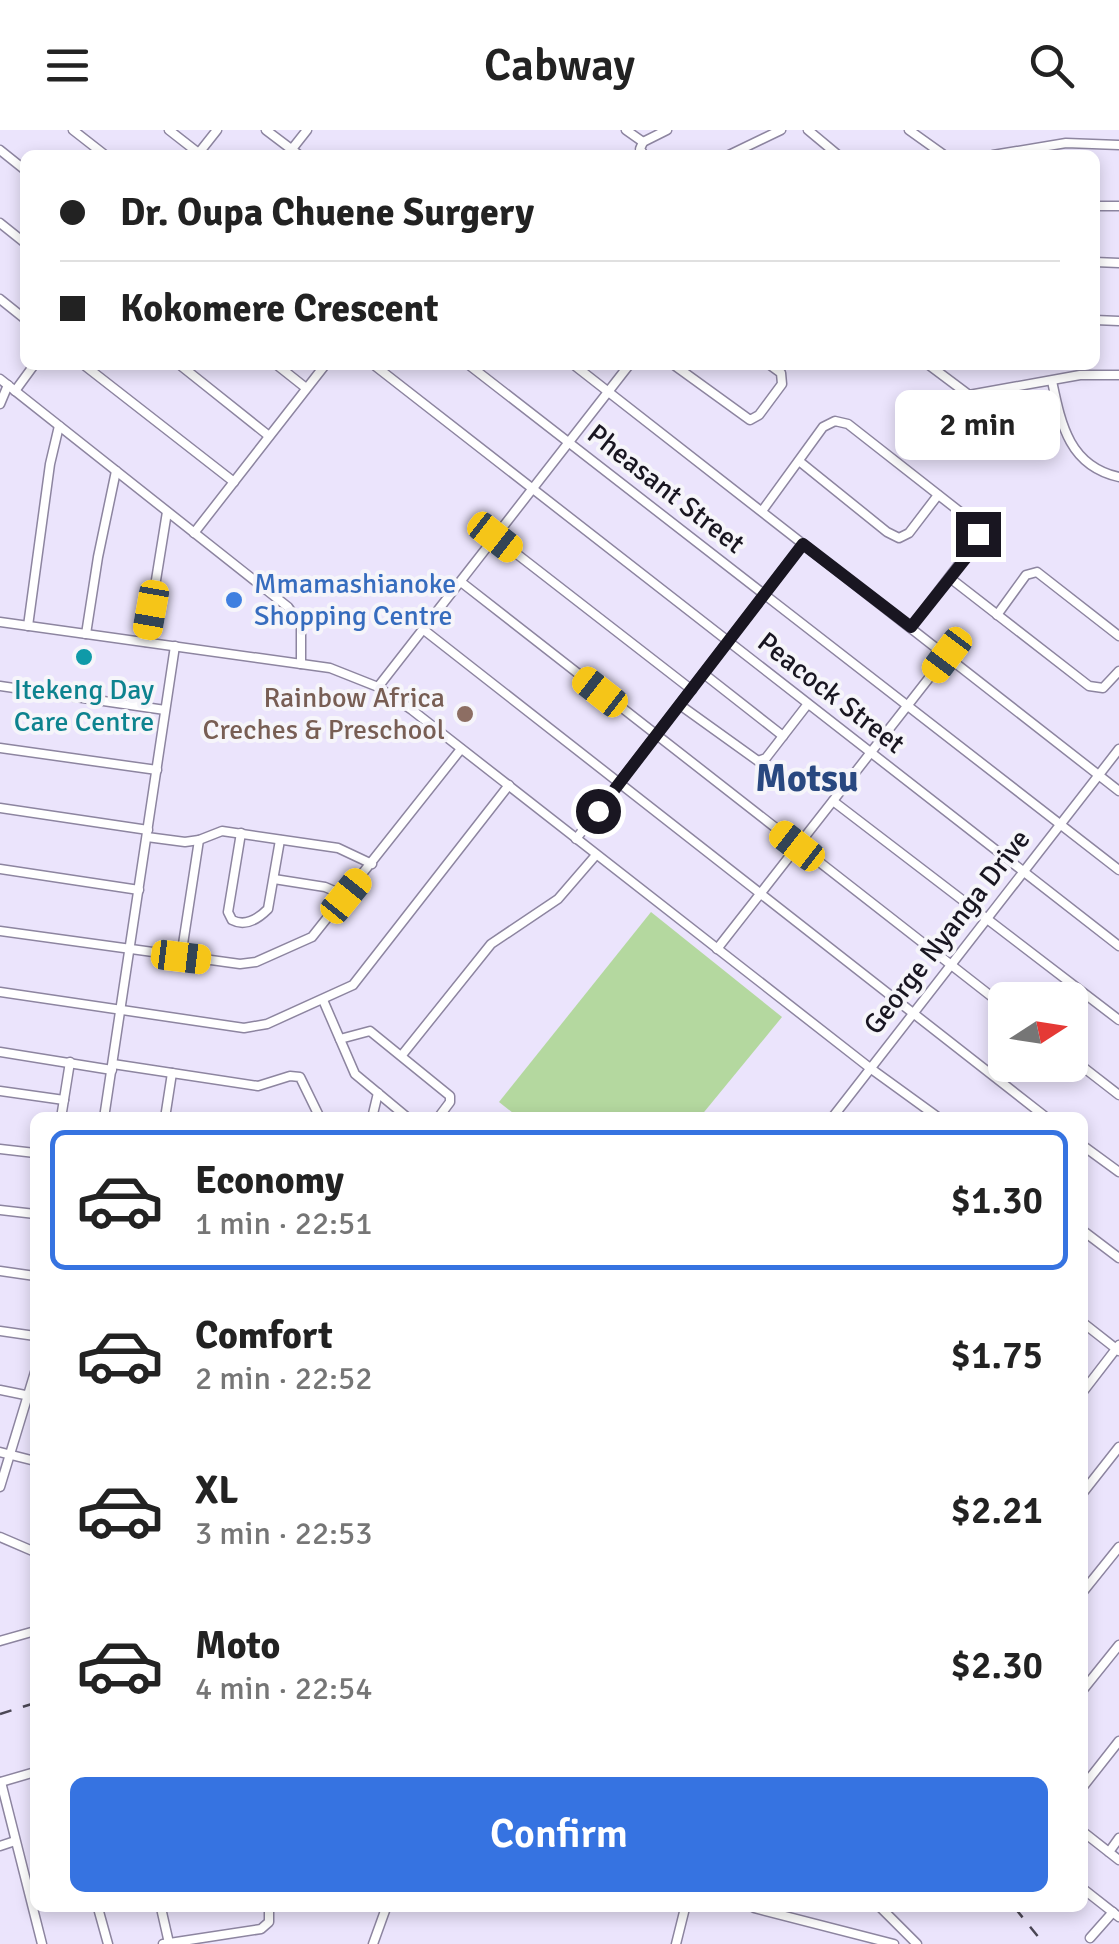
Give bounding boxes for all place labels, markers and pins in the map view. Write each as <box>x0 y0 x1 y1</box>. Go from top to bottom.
place label: Mmamashianoke Shopping Centre <box>254 567 456 633</box>
marker: Mmamashianoke Shopping Centre <box>223 589 245 611</box>
marker: Itekeng Day Care Centre <box>73 646 95 668</box>
place label: Itekeng Day Care Centre <box>14 673 154 739</box>
place label: Rainbow Africa Creches & Preschool <box>203 681 445 747</box>
marker: Rainbow Africa Creches & Preschool <box>454 703 476 725</box>

